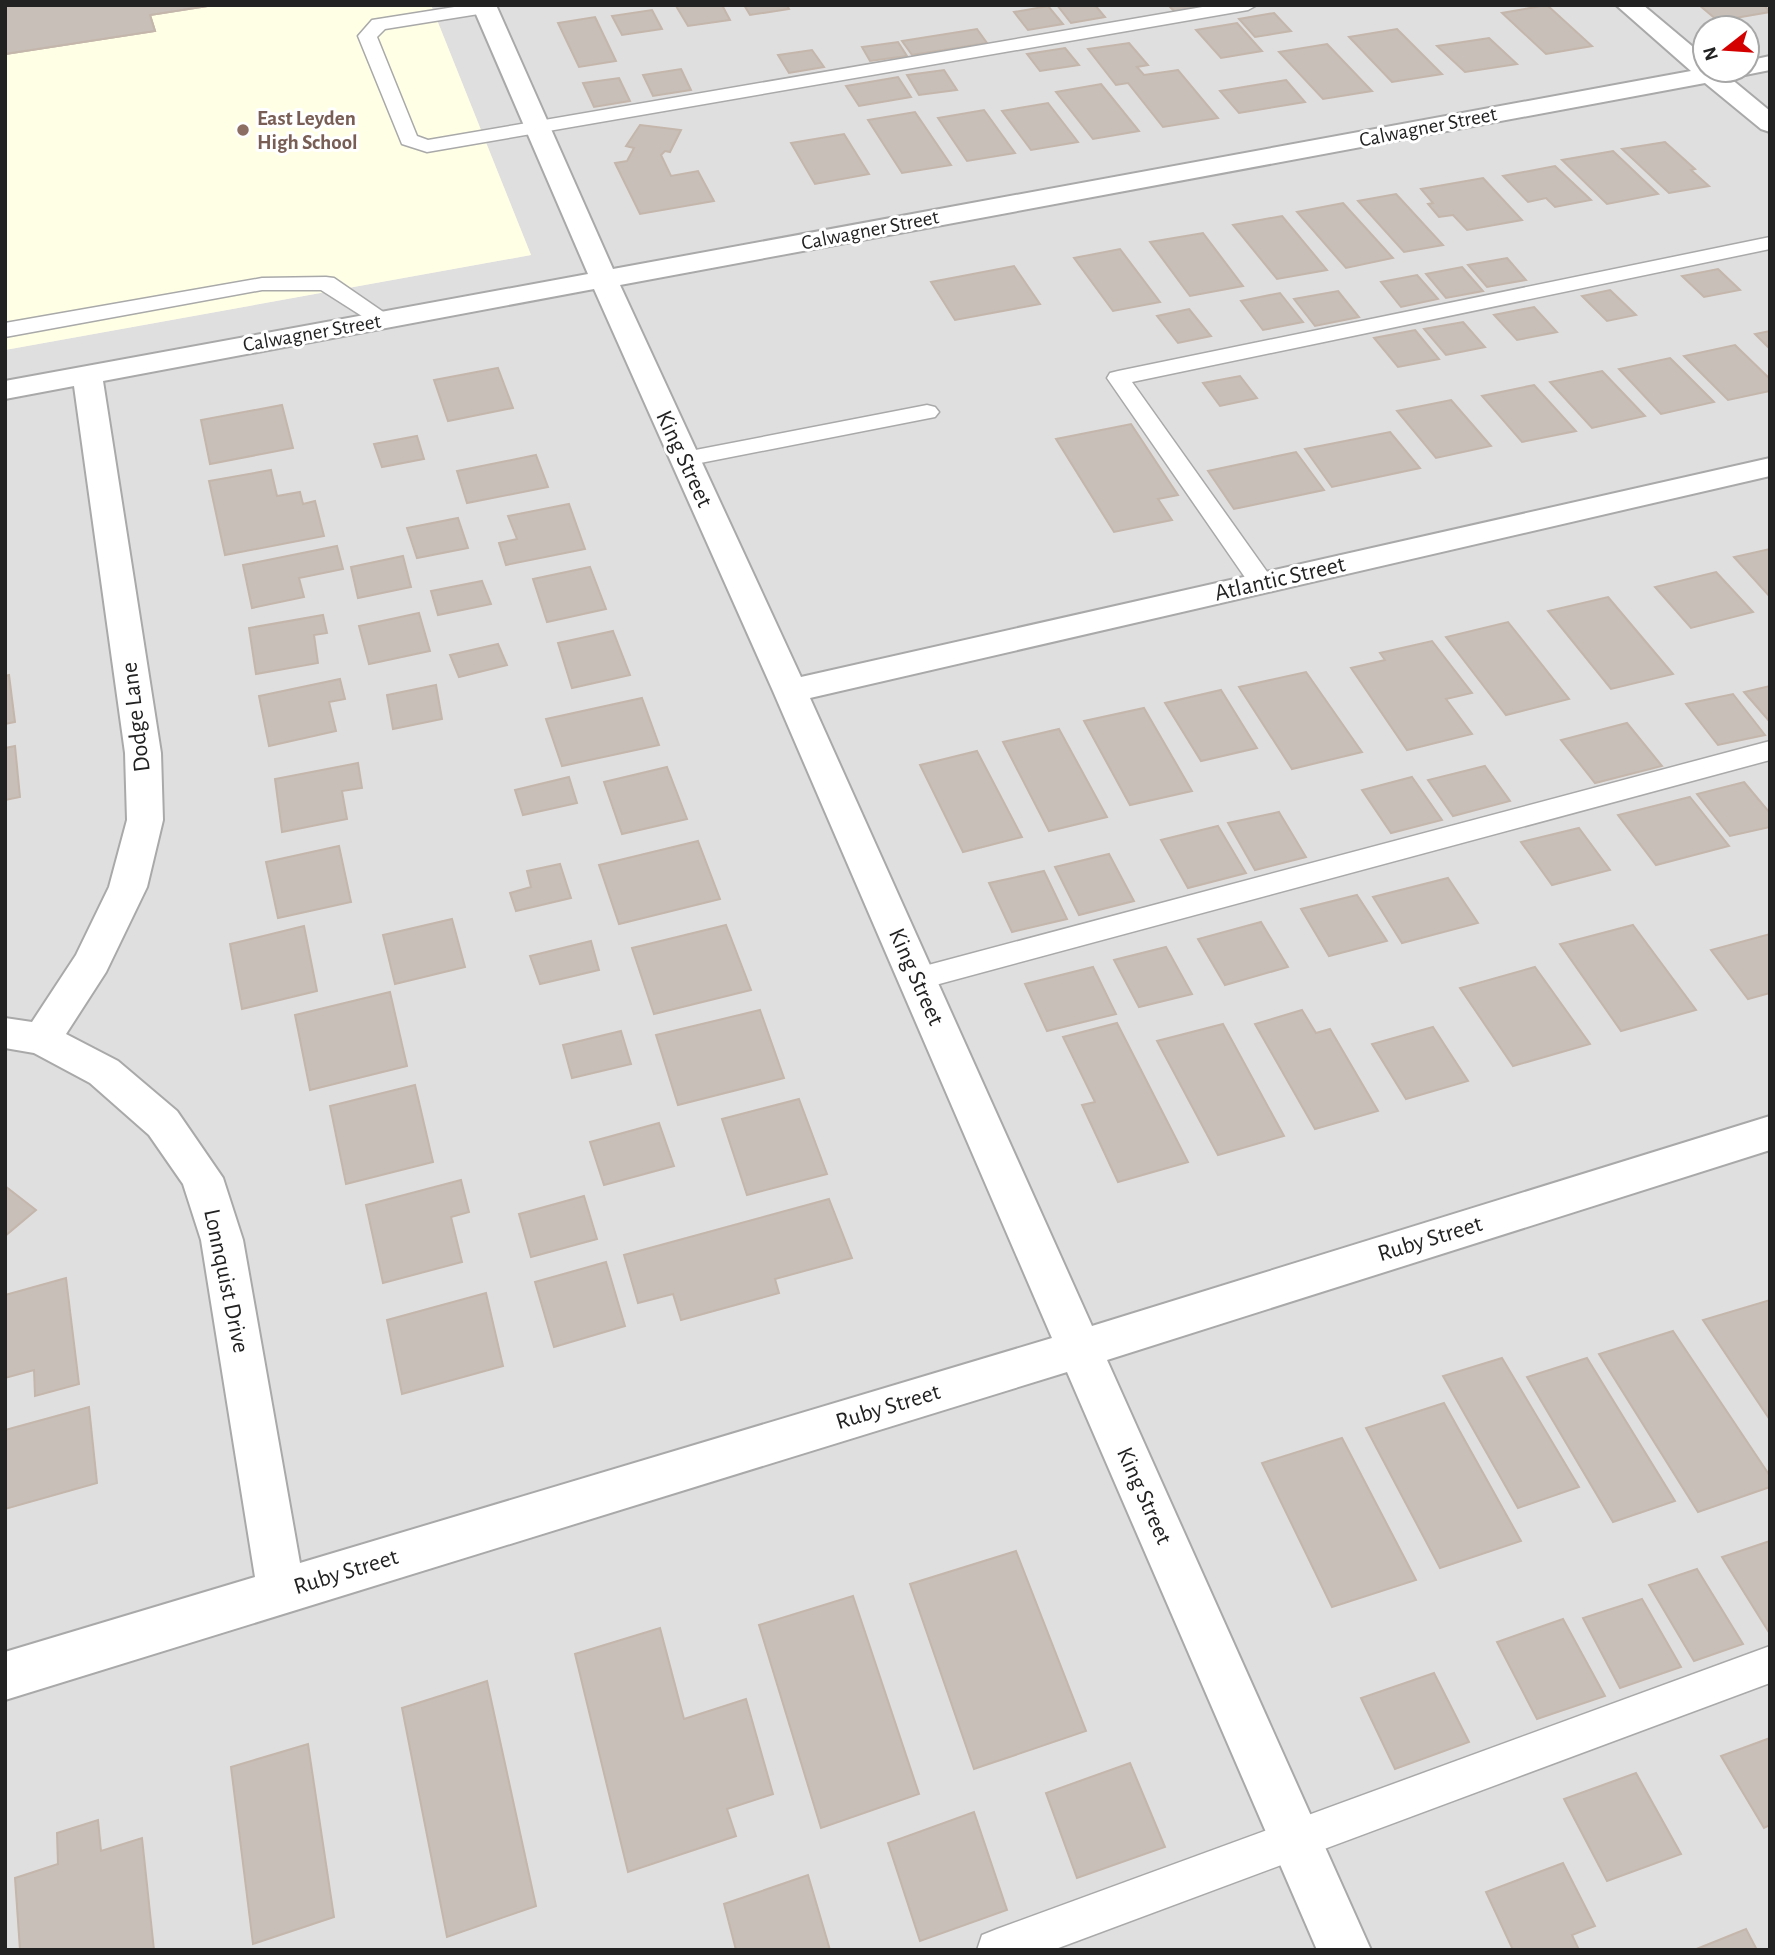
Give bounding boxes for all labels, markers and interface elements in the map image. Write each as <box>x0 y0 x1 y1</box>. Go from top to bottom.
north arrow <box>1691 14 1761 84</box>
text: N <box>1700 44 1722 63</box>
street label: Calwagner Street <box>1357 103 1499 151</box>
place label: East Leyden High School <box>257 108 358 153</box>
marker: East Leyden High School <box>235 122 251 138</box>
street label: Calwagner Street <box>799 206 941 254</box>
street label: Calwagner Street <box>241 310 383 355</box>
street label: King Street <box>651 407 717 511</box>
street label: Atlantic Street <box>1212 552 1348 606</box>
street label: Dodge Lane <box>117 661 155 773</box>
street label: King Street <box>884 925 948 1029</box>
street label: Lonnquist Drive <box>199 1207 253 1355</box>
street label: Ruby Street <box>1375 1212 1485 1266</box>
street label: Ruby Street <box>833 1380 943 1434</box>
street label: King Street <box>1112 1444 1176 1548</box>
street label: Ruby Street <box>291 1545 401 1599</box>

